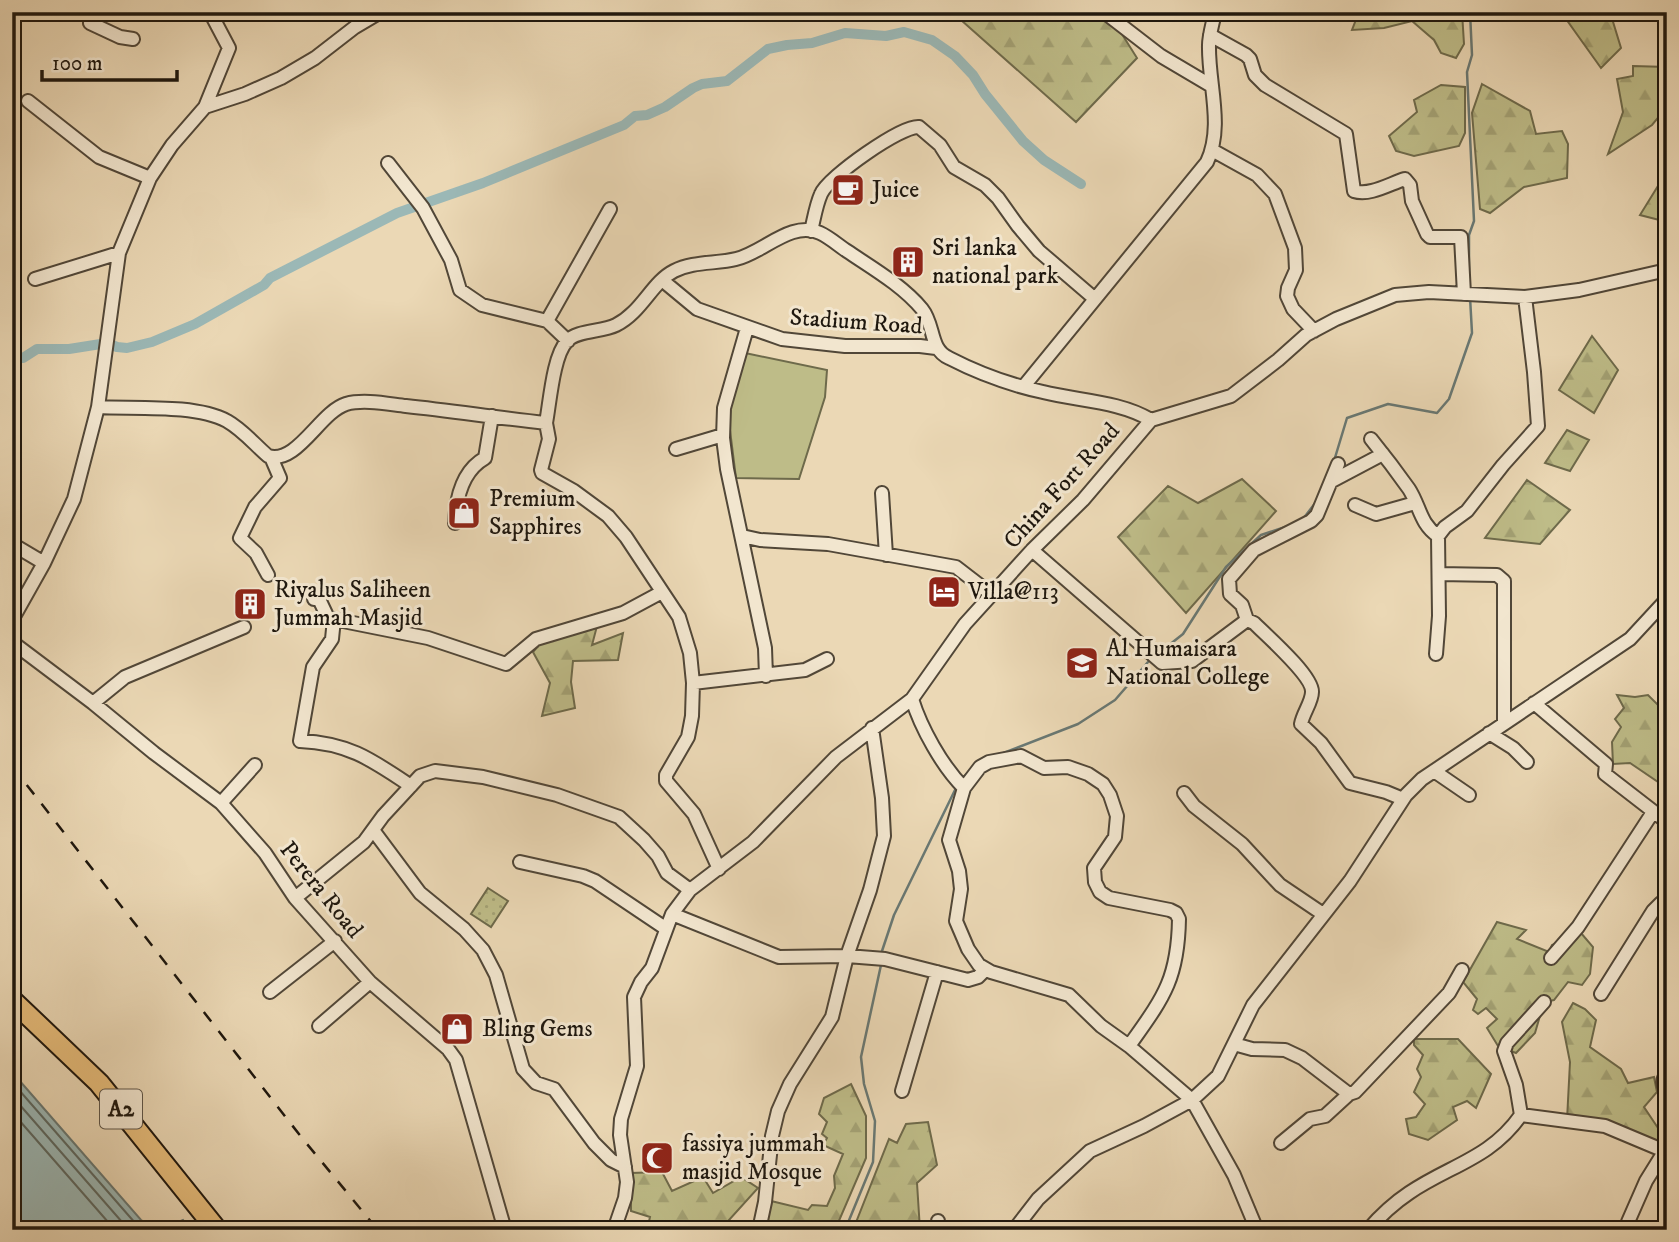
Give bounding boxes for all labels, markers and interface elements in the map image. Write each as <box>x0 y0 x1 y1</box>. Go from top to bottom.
scale bar <box>42 38 177 82</box>
text: 100 m <box>52 51 103 77</box>
cafe icon: Juice <box>829 171 867 209</box>
place label: Juice <box>870 175 919 205</box>
place label: Sri lanka national park <box>932 233 1058 291</box>
building icon: Sri lanka national park <box>889 243 927 281</box>
street label: Stadium Road <box>789 302 923 342</box>
street label: China Fort Road <box>997 417 1127 555</box>
place label: Premium Sapphires <box>489 484 581 542</box>
shop icon: Premium Sapphires <box>445 494 483 532</box>
hotel icon: Villa@113 <box>925 573 963 611</box>
place label: Riyalus Saliheen Jummah Masjid <box>272 575 431 633</box>
place label: Villa@113 <box>967 577 1059 607</box>
building icon: Riyalus Saliheen Jummah Masjid <box>231 585 269 623</box>
place label: Al Humaisara National College <box>1106 634 1269 692</box>
school or university icon: Al Humaisara National College <box>1063 644 1101 682</box>
street label: Perera Road <box>273 835 369 945</box>
shop icon: Bling Gems <box>438 1010 476 1048</box>
place label: Bling Gems <box>482 1014 593 1044</box>
road number: A2 <box>100 1090 142 1128</box>
place label: fassiya jummah masjid Mosque <box>682 1129 825 1187</box>
mosque icon: fassiya jummah masjid Mosque <box>638 1139 676 1177</box>

